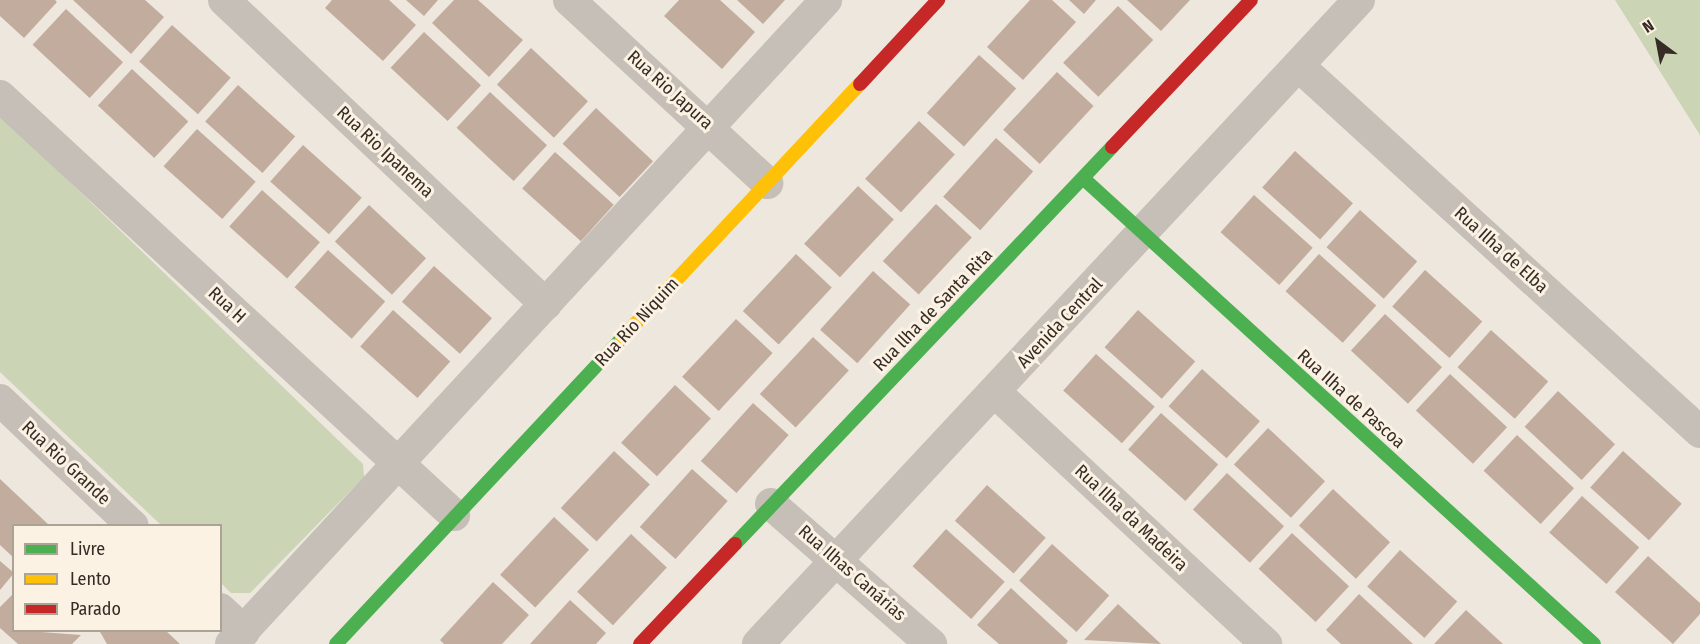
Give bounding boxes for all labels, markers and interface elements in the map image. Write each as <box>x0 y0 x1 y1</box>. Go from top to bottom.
north arrow <box>1628 12 1688 72</box>
text: N <box>1639 16 1657 37</box>
street label: Rua Rio Japura <box>623 46 717 134</box>
street label: Rua Rio Ipanema <box>332 102 438 202</box>
street label: Rua Ilha de Elba <box>1450 202 1552 298</box>
street label: Rua llha de Santa Rita <box>869 244 997 376</box>
street label: Rua Rio Niquim <box>590 273 684 371</box>
street label: Avenida Central <box>1013 274 1107 372</box>
street label: Rua H <box>204 282 250 328</box>
street label: Rua Ilha de Pascoa <box>1293 345 1409 453</box>
street label: Rua Rio Grande <box>17 416 115 510</box>
street label: Rua Ilha da Madeira <box>1070 460 1192 576</box>
street label: Rua Ilhas Canárias <box>794 521 910 625</box>
legend <box>12 524 222 632</box>
text: Livre <box>70 538 105 560</box>
text: Lento <box>70 568 111 590</box>
text: Parado <box>70 598 121 620</box>

